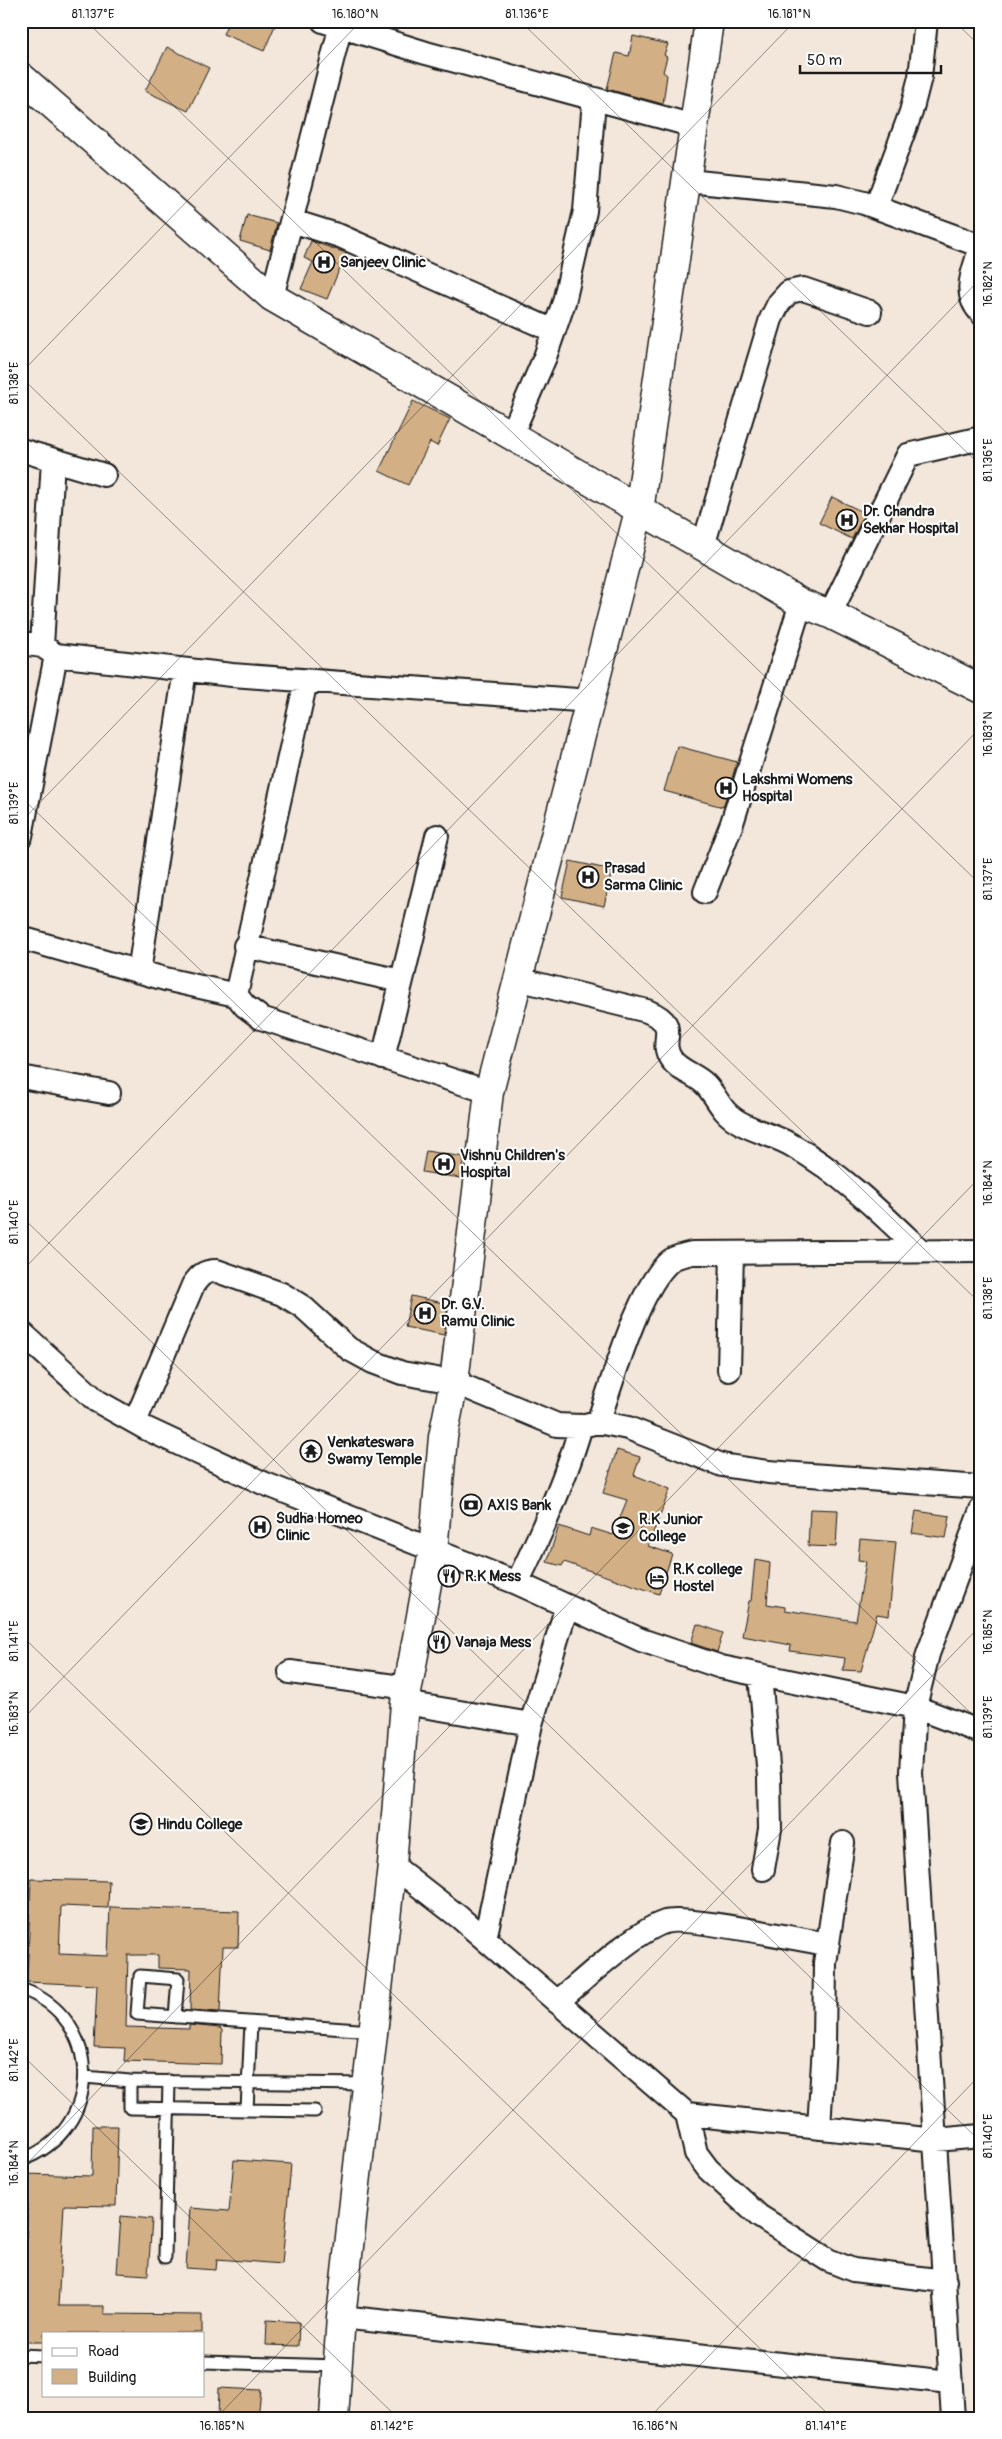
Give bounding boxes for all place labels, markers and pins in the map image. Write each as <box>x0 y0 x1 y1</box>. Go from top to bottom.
hospital icon: Sanjeev Clinic <box>312 250 336 274</box>
place label: Sanjeev Clinic <box>340 253 427 272</box>
place label: Dr. Chandra Sekhar Hospital <box>863 502 959 538</box>
hospital icon: Dr. Chandra Sekhar Hospital <box>835 508 859 532</box>
place label: Lakshmi Womens Hospital <box>742 770 853 806</box>
hospital icon: Lakshmi Womens Hospital <box>714 776 738 800</box>
place label: Prasad Sarma Clinic <box>604 859 683 895</box>
hospital icon: Prasad Sarma Clinic <box>576 865 600 889</box>
place label: Vishnu Children's Hospital <box>460 1146 565 1182</box>
hospital icon: Vishnu Children's Hospital <box>432 1152 456 1176</box>
place label: Dr. G.V. Ramu Clinic <box>441 1295 515 1331</box>
hospital icon: Dr. G.V. Ramu Clinic <box>413 1301 437 1325</box>
place label: Venkateswara Swamy Temple <box>327 1433 422 1469</box>
temple icon: Venkateswara Swamy Temple <box>299 1439 323 1463</box>
bank icon: AXIS Bank <box>459 1493 483 1517</box>
place label: AXIS Bank <box>487 1496 552 1515</box>
place label: Sudha Homeo Clinic <box>276 1509 363 1545</box>
place label: R.K Junior College <box>639 1510 703 1546</box>
hospital icon: Sudha Homeo Clinic <box>248 1515 272 1539</box>
school or university icon: R.K Junior College <box>611 1516 635 1540</box>
place label: R.K college Hostel <box>673 1560 743 1596</box>
restaurant icon: R.K Mess <box>437 1564 461 1588</box>
hotel icon: R.K college Hostel <box>645 1566 669 1590</box>
place label: R.K Mess <box>465 1567 521 1586</box>
restaurant icon: Vanaja Mess <box>427 1630 451 1654</box>
place label: Vanaja Mess <box>455 1633 532 1652</box>
school or university icon: Hindu College <box>129 1812 153 1836</box>
place label: Hindu College <box>157 1815 243 1834</box>

